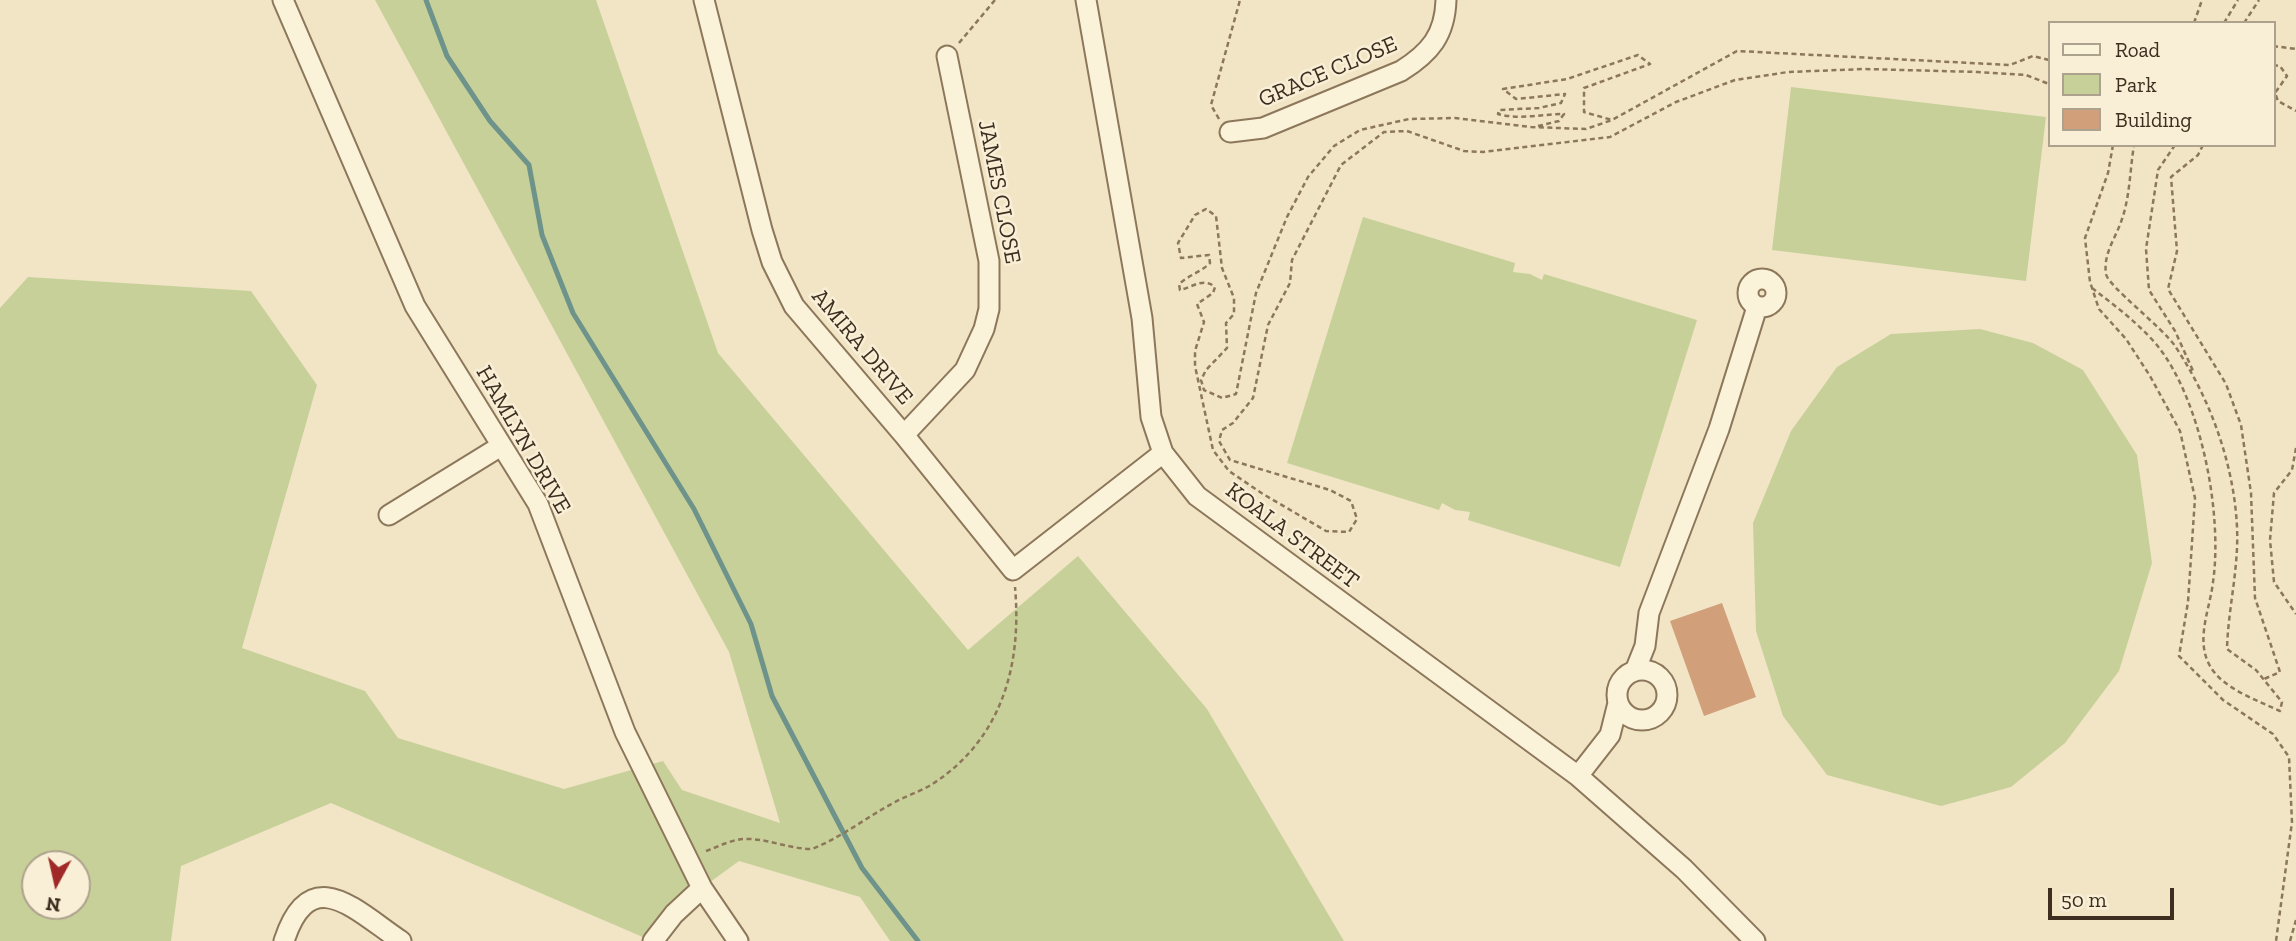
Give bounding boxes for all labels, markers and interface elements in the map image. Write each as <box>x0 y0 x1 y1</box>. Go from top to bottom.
legend <box>2048 21 2275 147</box>
street label: GRACE CLOSE <box>1255 30 1401 114</box>
text: Road <box>2115 37 2160 62</box>
text: Park <box>2115 72 2157 97</box>
text: Building <box>2115 107 2192 132</box>
street label: JAMES CLOSE <box>972 118 1026 266</box>
street label: AMIRA DRIVE <box>806 283 918 411</box>
street label: HAMLYN DRIVE <box>469 361 577 519</box>
street label: KOALA STREET <box>1220 477 1364 595</box>
north arrow <box>21 850 91 920</box>
scale bar <box>2051 874 2177 918</box>
text: 50 m <box>2061 887 2107 912</box>
text: N <box>45 892 62 917</box>

